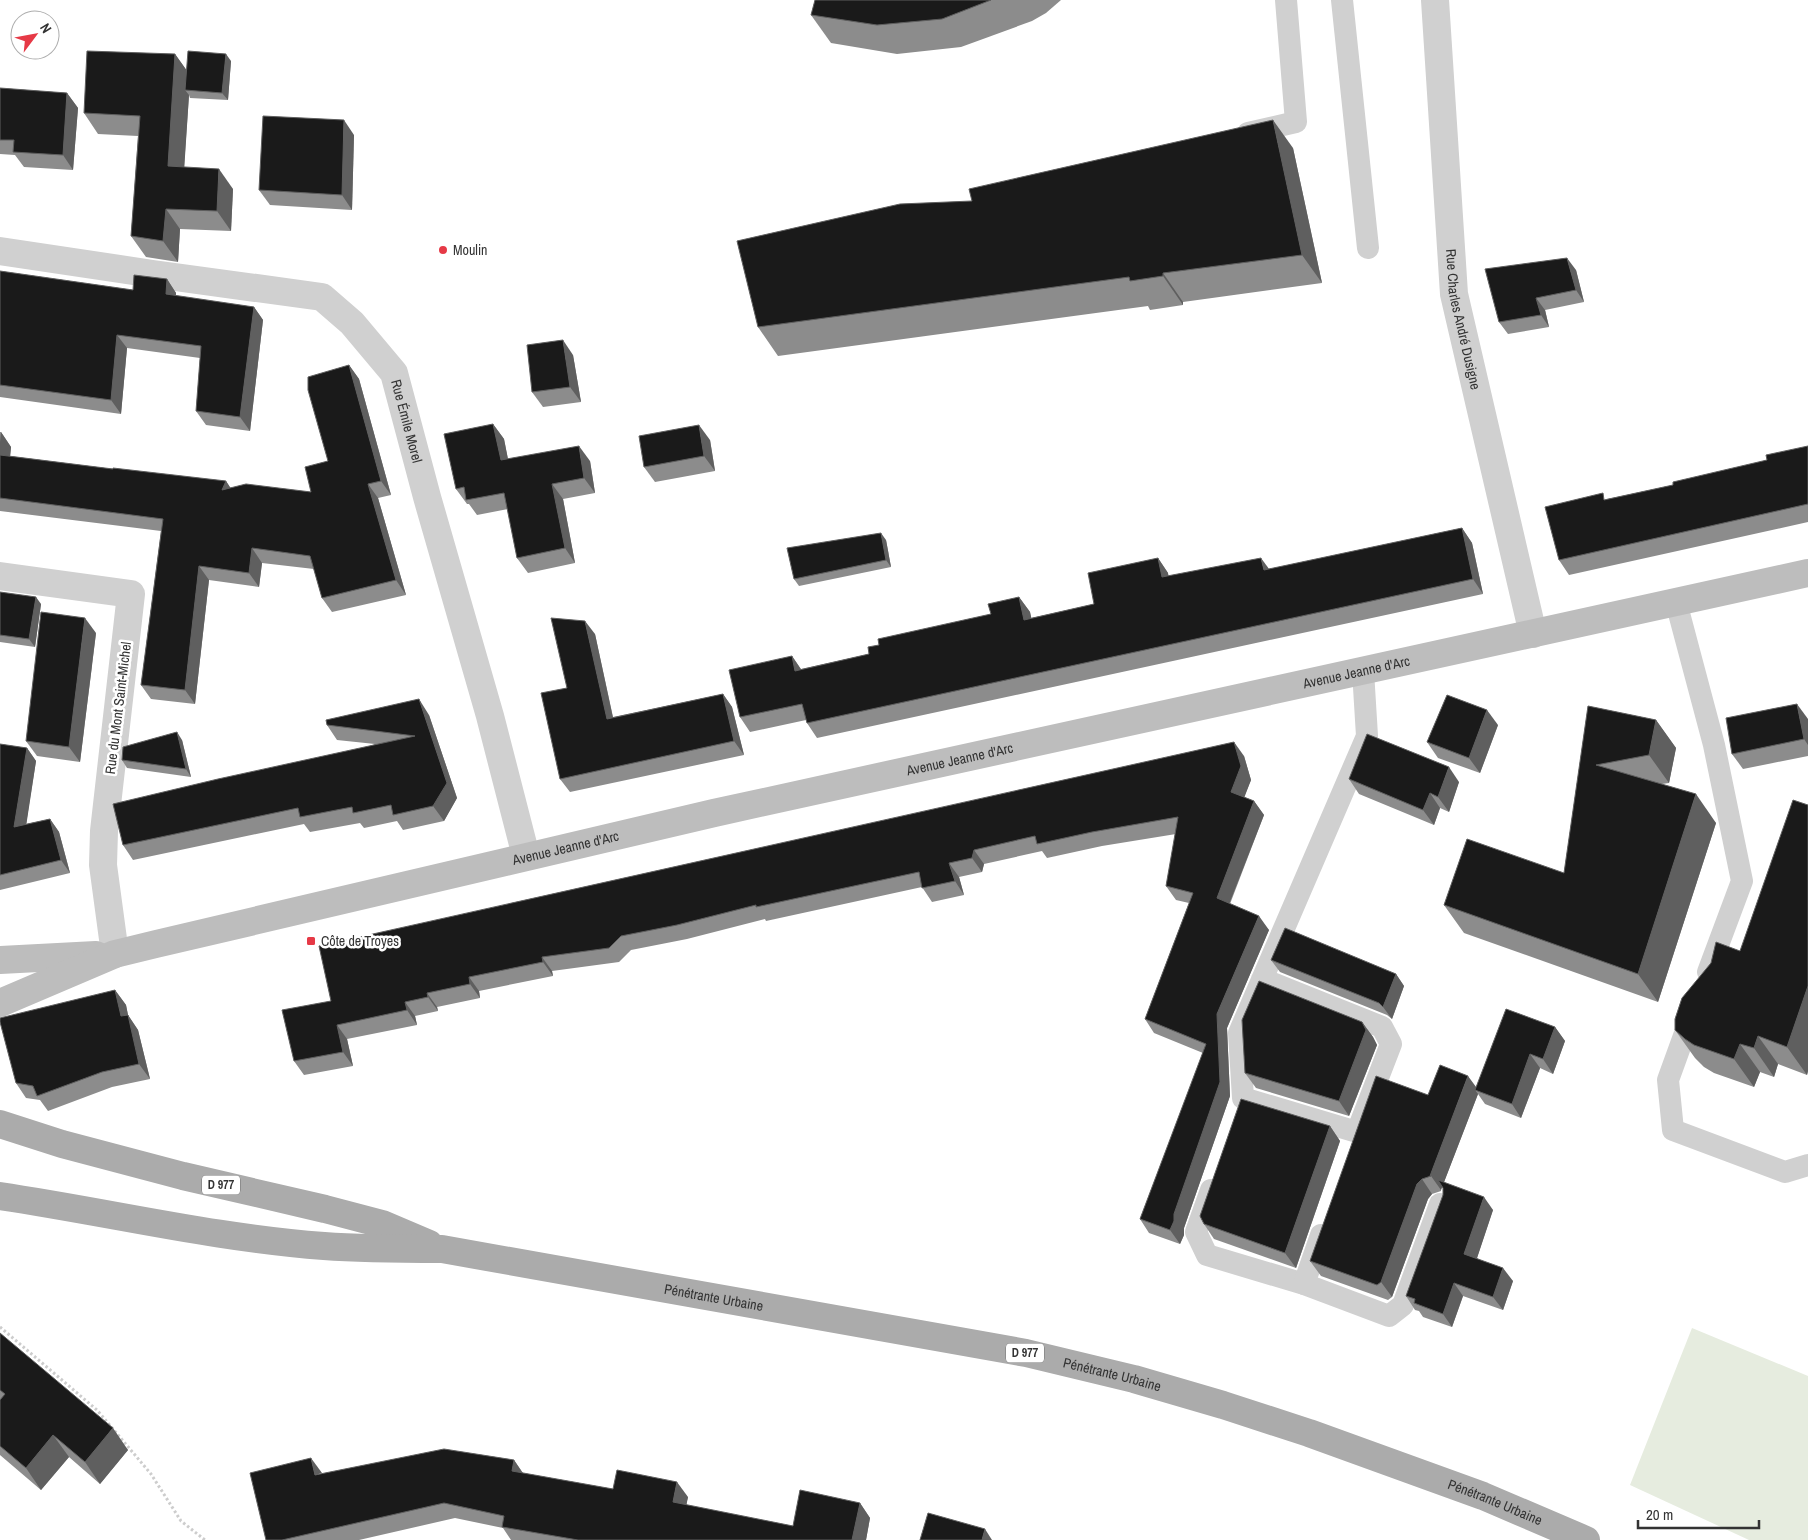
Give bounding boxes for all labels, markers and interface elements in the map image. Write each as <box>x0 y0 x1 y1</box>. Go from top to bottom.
north arrow <box>10 10 60 60</box>
text: N <box>36 20 56 36</box>
place label: Moulin <box>453 241 487 259</box>
marker: Moulin <box>437 244 449 256</box>
street label: Rue Charles André Dusigne <box>1442 248 1485 391</box>
street label: Rue Émile Morel <box>387 377 426 465</box>
street label: Rue du Mont Saint-Michel <box>101 641 135 775</box>
street label: Avenue Jeanne d'Arc <box>1300 652 1412 693</box>
street label: Avenue Jeanne d'Arc <box>904 739 1015 780</box>
street label: Avenue Jeanne d'Arc <box>510 827 621 869</box>
place label: Côte de Troyes <box>321 932 399 950</box>
marker: Côte de Troyes <box>305 935 317 947</box>
road number: D 977 <box>202 1176 240 1194</box>
street label: Pénétrante Urbaine <box>663 1280 765 1315</box>
road number: D 977 <box>1006 1344 1044 1362</box>
street label: Pénétrante Urbaine <box>1061 1353 1163 1395</box>
street label: Pénétrante Urbaine <box>1445 1475 1545 1529</box>
scale bar <box>1638 1498 1759 1530</box>
text: 20 m <box>1646 1504 1673 1525</box>

